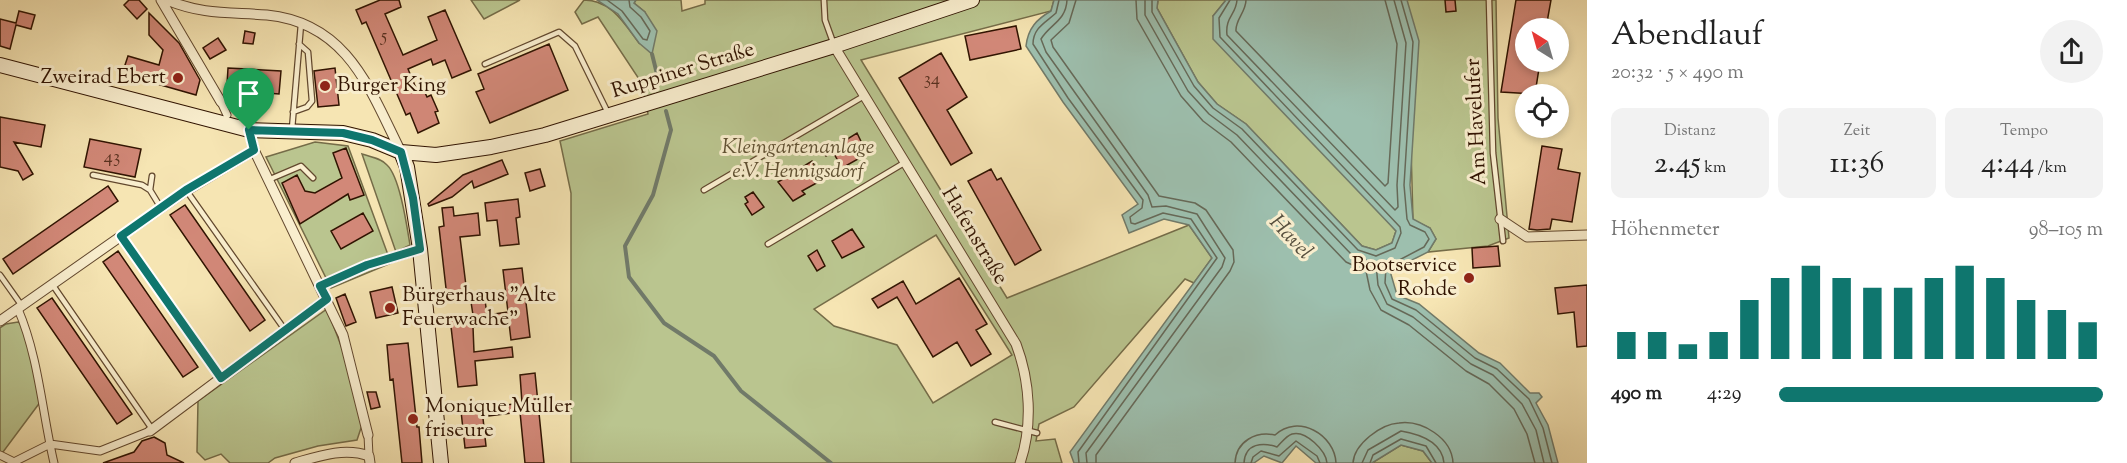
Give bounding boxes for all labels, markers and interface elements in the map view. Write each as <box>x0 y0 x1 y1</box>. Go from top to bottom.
text: Abendlauf <box>1611 12 1763 60</box>
north arrow <box>1515 18 1569 72</box>
map controls <box>1515 18 1569 138</box>
button: share <box>2040 20 2103 83</box>
house number: 5 <box>380 24 387 50</box>
street label: Ruppiner Straße <box>608 35 758 107</box>
street label: Am Havelufer <box>1459 58 1495 186</box>
text: 20:32 · 5 × 490 m <box>1611 59 1744 88</box>
place label: Zweirad Ebert <box>41 63 166 93</box>
house number: 34 <box>924 67 940 93</box>
pin <box>223 68 274 130</box>
marker: Zweirad Ebert <box>171 71 185 85</box>
place label: Burger King <box>337 71 446 101</box>
icon: arrive <box>232 77 265 110</box>
marker: Burger King <box>318 79 332 93</box>
button: locate <box>1515 84 1569 138</box>
text: Distanz <box>1664 120 1716 143</box>
text: Zeit <box>1844 120 1870 143</box>
text: Tempo <box>2000 120 2048 143</box>
park label: Kleingartenanlage e.V. Hennigsdorf <box>722 133 874 187</box>
text: 2.45 <box>1654 143 1701 186</box>
text: 11:36 <box>1830 143 1884 186</box>
text: 4:44 <box>1981 143 2034 186</box>
house number: 43 <box>104 145 120 171</box>
text: km <box>1701 157 1726 180</box>
text: /km <box>2034 157 2067 180</box>
street label: Hafenstraße <box>933 181 1015 291</box>
water label: Havel <box>1261 208 1319 268</box>
text: Höhenmeter <box>1611 216 1720 245</box>
text: 98–105 m <box>2029 216 2103 245</box>
place label: Bootservice Rohde <box>1352 251 1457 305</box>
marker: Bootservice Rohde <box>1462 271 1476 285</box>
place label: Bürgerhaus "Alte Feuerwache" <box>402 281 556 335</box>
marker: Bürgerhaus "Alte Feuerwache" <box>383 301 397 315</box>
text: 490 m <box>1611 380 1662 409</box>
text: 4:29 <box>1707 380 1741 409</box>
place label: Monique Müller friseure <box>425 392 572 446</box>
marker: Monique Müller friseure <box>406 412 420 426</box>

